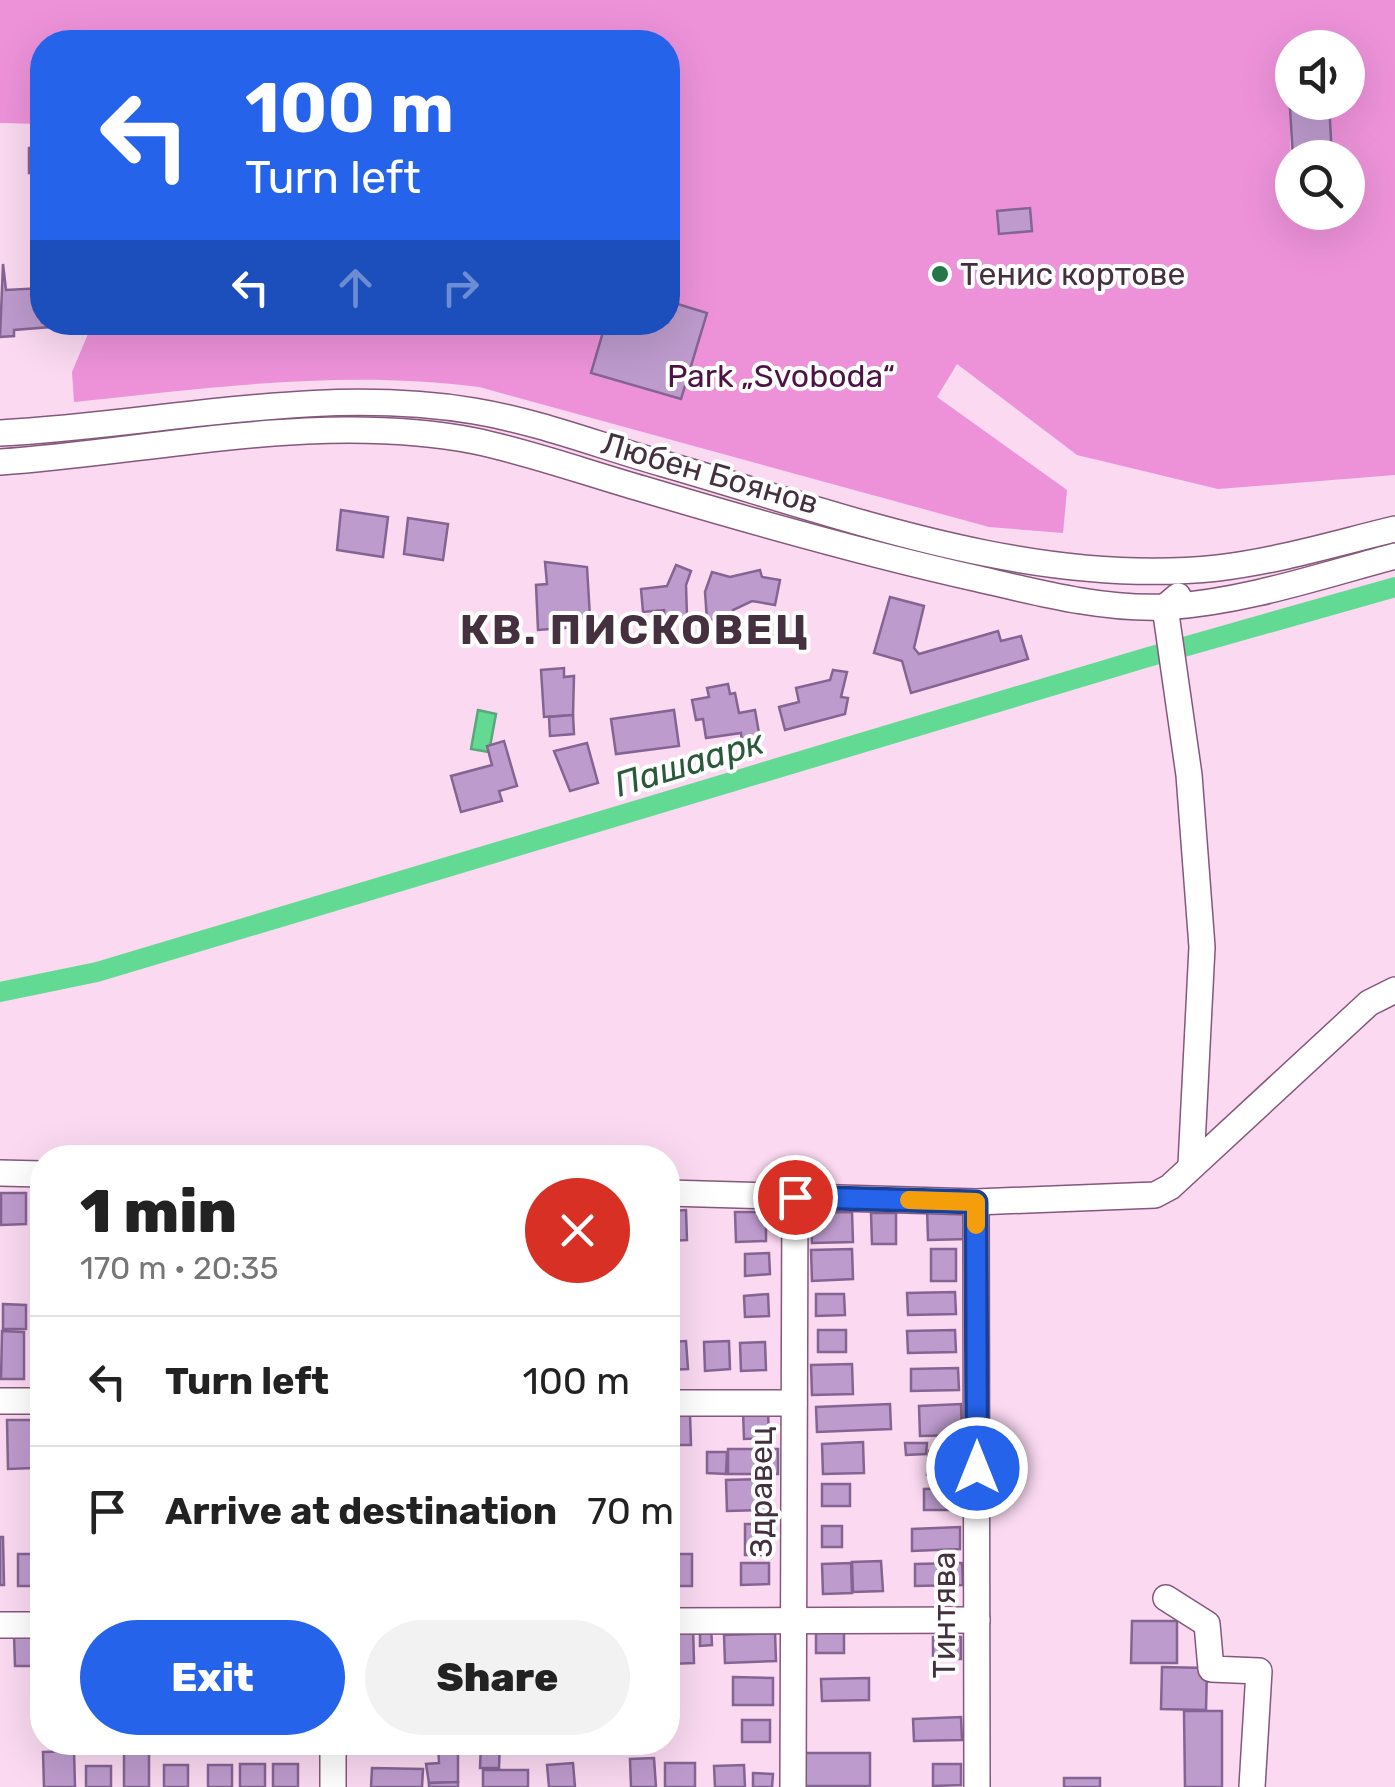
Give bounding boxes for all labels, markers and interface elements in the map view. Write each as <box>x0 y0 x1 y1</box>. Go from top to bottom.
map controls <box>1275 30 1365 230</box>
button: sound <box>1275 30 1365 120</box>
text: 100 m <box>245 67 454 150</box>
icon: left <box>80 70 210 200</box>
button: search <box>1275 140 1365 230</box>
text: Turn left <box>245 151 421 204</box>
place label: Тенис кортове <box>960 255 1185 293</box>
icon: left <box>223 260 278 315</box>
icon: ahead <box>328 260 383 315</box>
icon: right <box>433 260 488 315</box>
marker: Тенис кортове <box>929 263 951 285</box>
park label: Park „Svoboda“ <box>667 357 895 395</box>
street label: Любен Боянов <box>597 424 823 522</box>
district label: КВ. ПИСКОВЕЦ <box>460 605 810 655</box>
water label: Пашаарк <box>610 720 769 806</box>
pin <box>753 1155 838 1240</box>
icon: arrive <box>768 1170 823 1225</box>
text: 1 min <box>80 1176 237 1247</box>
button: close <box>525 1178 630 1283</box>
text: 170 m · 20:35 <box>80 1249 279 1287</box>
icon: left <box>80 1354 135 1409</box>
text: Turn left <box>165 1358 329 1404</box>
text: 100 m <box>522 1358 630 1404</box>
position arrow <box>925 1416 1029 1520</box>
street label: Здравец <box>742 1426 780 1558</box>
icon: arrive <box>80 1484 135 1539</box>
text: Arrive at destination <box>165 1488 557 1534</box>
text: 70 m <box>587 1488 674 1534</box>
street label: Тинтява <box>925 1552 963 1678</box>
button: Exit <box>80 1620 345 1735</box>
button: Share <box>365 1620 630 1735</box>

